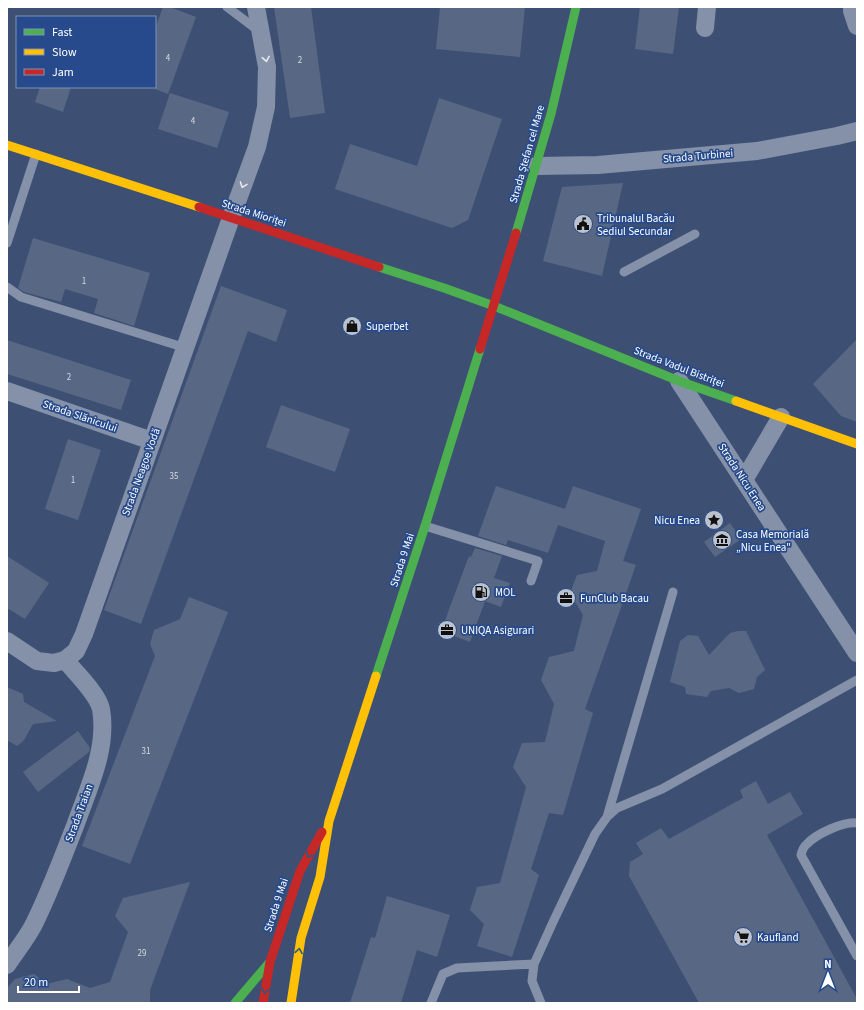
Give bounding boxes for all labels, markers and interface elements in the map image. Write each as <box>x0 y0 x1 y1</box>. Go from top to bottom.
legend <box>16 16 156 88</box>
text: Fast <box>52 24 72 41</box>
text: Slow <box>52 44 77 61</box>
house number: 4 <box>166 52 171 65</box>
house number: 2 <box>298 54 303 67</box>
one-way arrow <box>261 56 269 62</box>
text: Jam <box>52 64 74 81</box>
street label: Strada Ștefan cel Mare <box>506 103 548 205</box>
house number: 4 <box>191 115 196 128</box>
street label: Strada Turbinei <box>662 145 734 167</box>
one-way arrow <box>240 182 248 189</box>
street label: Strada Mioriței <box>220 195 288 231</box>
place label: Tribunalul Bacău Sediul Secundar <box>597 211 675 239</box>
public building icon: Tribunalul Bacău Sediul Secundar <box>572 213 594 235</box>
house number: 1 <box>82 275 86 288</box>
shop icon: Superbet <box>341 315 363 337</box>
place label: Superbet <box>366 319 409 334</box>
street label: Strada Vadul Bistriței <box>632 343 726 391</box>
house number: 2 <box>67 371 72 384</box>
street label: Strada Slănicului <box>41 396 119 436</box>
street label: Strada Neagoe Vodă <box>118 426 164 518</box>
street label: Strada Nicu Enea <box>714 440 770 514</box>
house number: 35 <box>170 470 179 483</box>
house number: 1 <box>71 474 75 487</box>
place icon: Nicu Enea <box>703 509 725 531</box>
place label: Nicu Enea <box>654 513 700 528</box>
place label: Casa Memorială „Nicu Enea" <box>736 527 809 555</box>
museum icon: Casa Memorială „Nicu Enea" <box>711 529 733 551</box>
street label: Strada 9 Mai <box>386 531 418 589</box>
fuel station icon: MOL <box>470 581 492 603</box>
place label: MOL <box>495 585 516 600</box>
office icon: FunClub Bacau <box>555 587 577 609</box>
place label: FunClub Bacau <box>580 591 649 606</box>
office icon: UNIQA Asigurari <box>436 619 458 641</box>
place label: UNIQA Asigurari <box>461 623 534 638</box>
house number: 31 <box>142 745 150 758</box>
street label: Strada Traian <box>62 782 96 844</box>
one-way arrow <box>307 850 314 858</box>
street label: Strada 9 Mai <box>260 876 292 934</box>
supermarket icon: Kaufland <box>732 926 754 948</box>
place label: Kaufland <box>757 930 799 945</box>
house number: 29 <box>138 947 147 960</box>
one-way arrow <box>294 948 303 954</box>
north arrow <box>808 954 848 994</box>
text: N <box>824 957 832 972</box>
scale bar <box>18 968 79 994</box>
text: 20 m <box>24 974 48 991</box>
one-way arrow <box>261 988 270 994</box>

